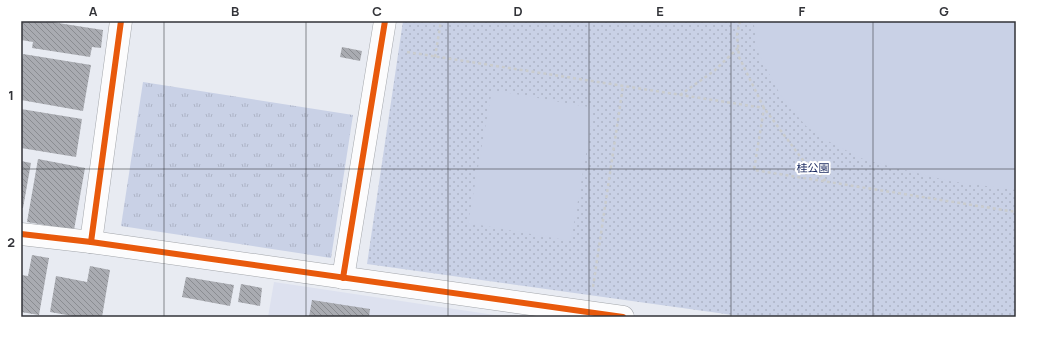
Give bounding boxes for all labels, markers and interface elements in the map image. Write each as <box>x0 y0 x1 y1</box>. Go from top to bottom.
text: A <box>89 2 98 20</box>
text: B <box>231 2 239 20</box>
text: C <box>372 2 382 20</box>
text: D <box>513 2 523 20</box>
text: E <box>656 2 664 20</box>
text: F <box>799 2 806 20</box>
text: G <box>939 2 949 20</box>
text: 1 <box>8 86 14 104</box>
park label: 桂公園 <box>797 160 830 175</box>
text: 2 <box>7 233 15 251</box>

